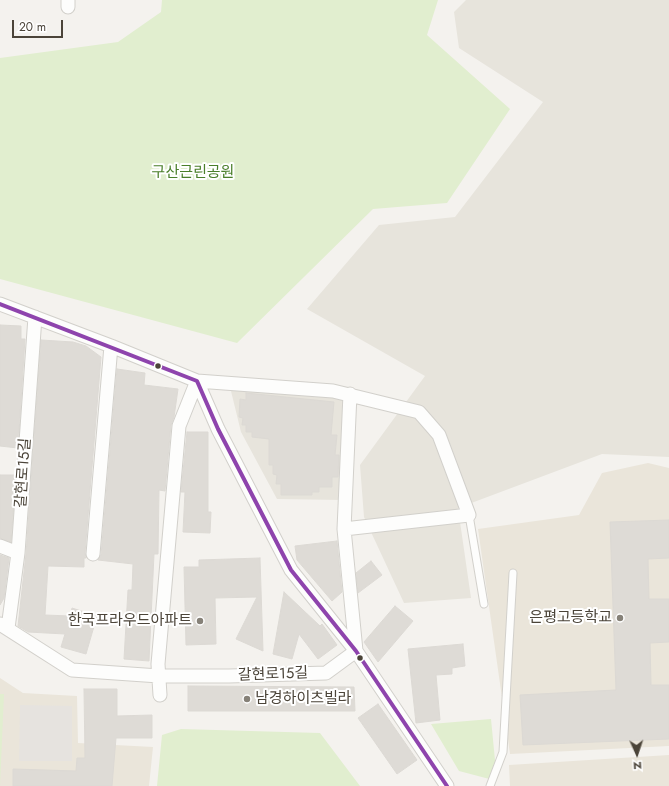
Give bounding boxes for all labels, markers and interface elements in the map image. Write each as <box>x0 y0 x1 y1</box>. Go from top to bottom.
scale bar <box>14 12 65 38</box>
text: 20 m <box>19 18 46 36</box>
park label: 구산근린공원 <box>152 164 234 182</box>
unlabelled marker <box>153 361 163 371</box>
street label: 갈현로15길 <box>13 437 35 509</box>
place label: 은평고등학교 <box>529 609 612 627</box>
place label: 한국프라우드아파트 <box>68 612 192 630</box>
marker: 은평고등학교 <box>615 613 625 623</box>
marker: 한국프라우드아파트 <box>195 616 205 626</box>
unlabelled marker <box>355 653 365 663</box>
street label: 갈현로15길 <box>238 665 308 685</box>
place label: 남경하이츠빌라 <box>255 690 352 708</box>
marker: 남경하이츠빌라 <box>242 694 252 704</box>
north arrow <box>617 734 657 774</box>
text: N <box>633 758 642 774</box>

